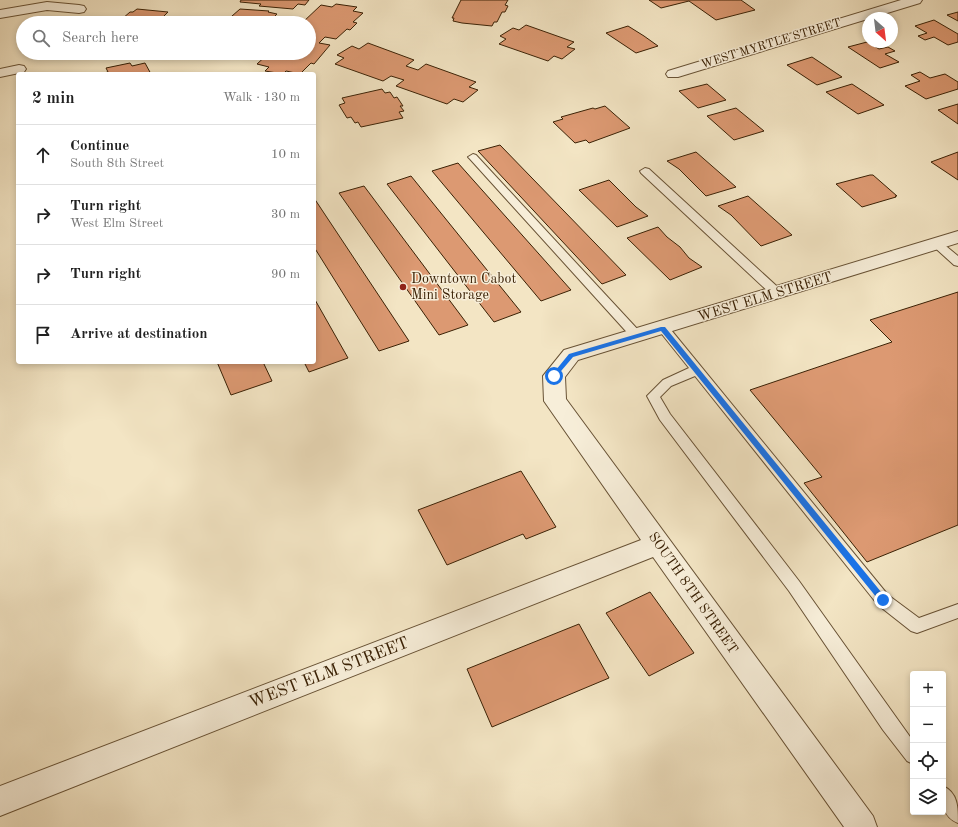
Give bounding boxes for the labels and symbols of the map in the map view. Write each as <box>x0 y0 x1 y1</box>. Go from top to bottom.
north arrow <box>862 12 898 48</box>
street label: WEST MYRTLE STREET <box>700 17 842 71</box>
street label: WEST ELM STREET <box>696 270 834 324</box>
place label: Downtown Cabot Mini Storage <box>411 272 516 302</box>
marker: Downtown Cabot Mini Storage <box>398 282 408 292</box>
route start <box>545 367 563 385</box>
street label: SOUTH 8TH STREET <box>646 530 740 656</box>
route end <box>874 591 892 609</box>
street label: WEST ELM STREET <box>247 635 411 711</box>

